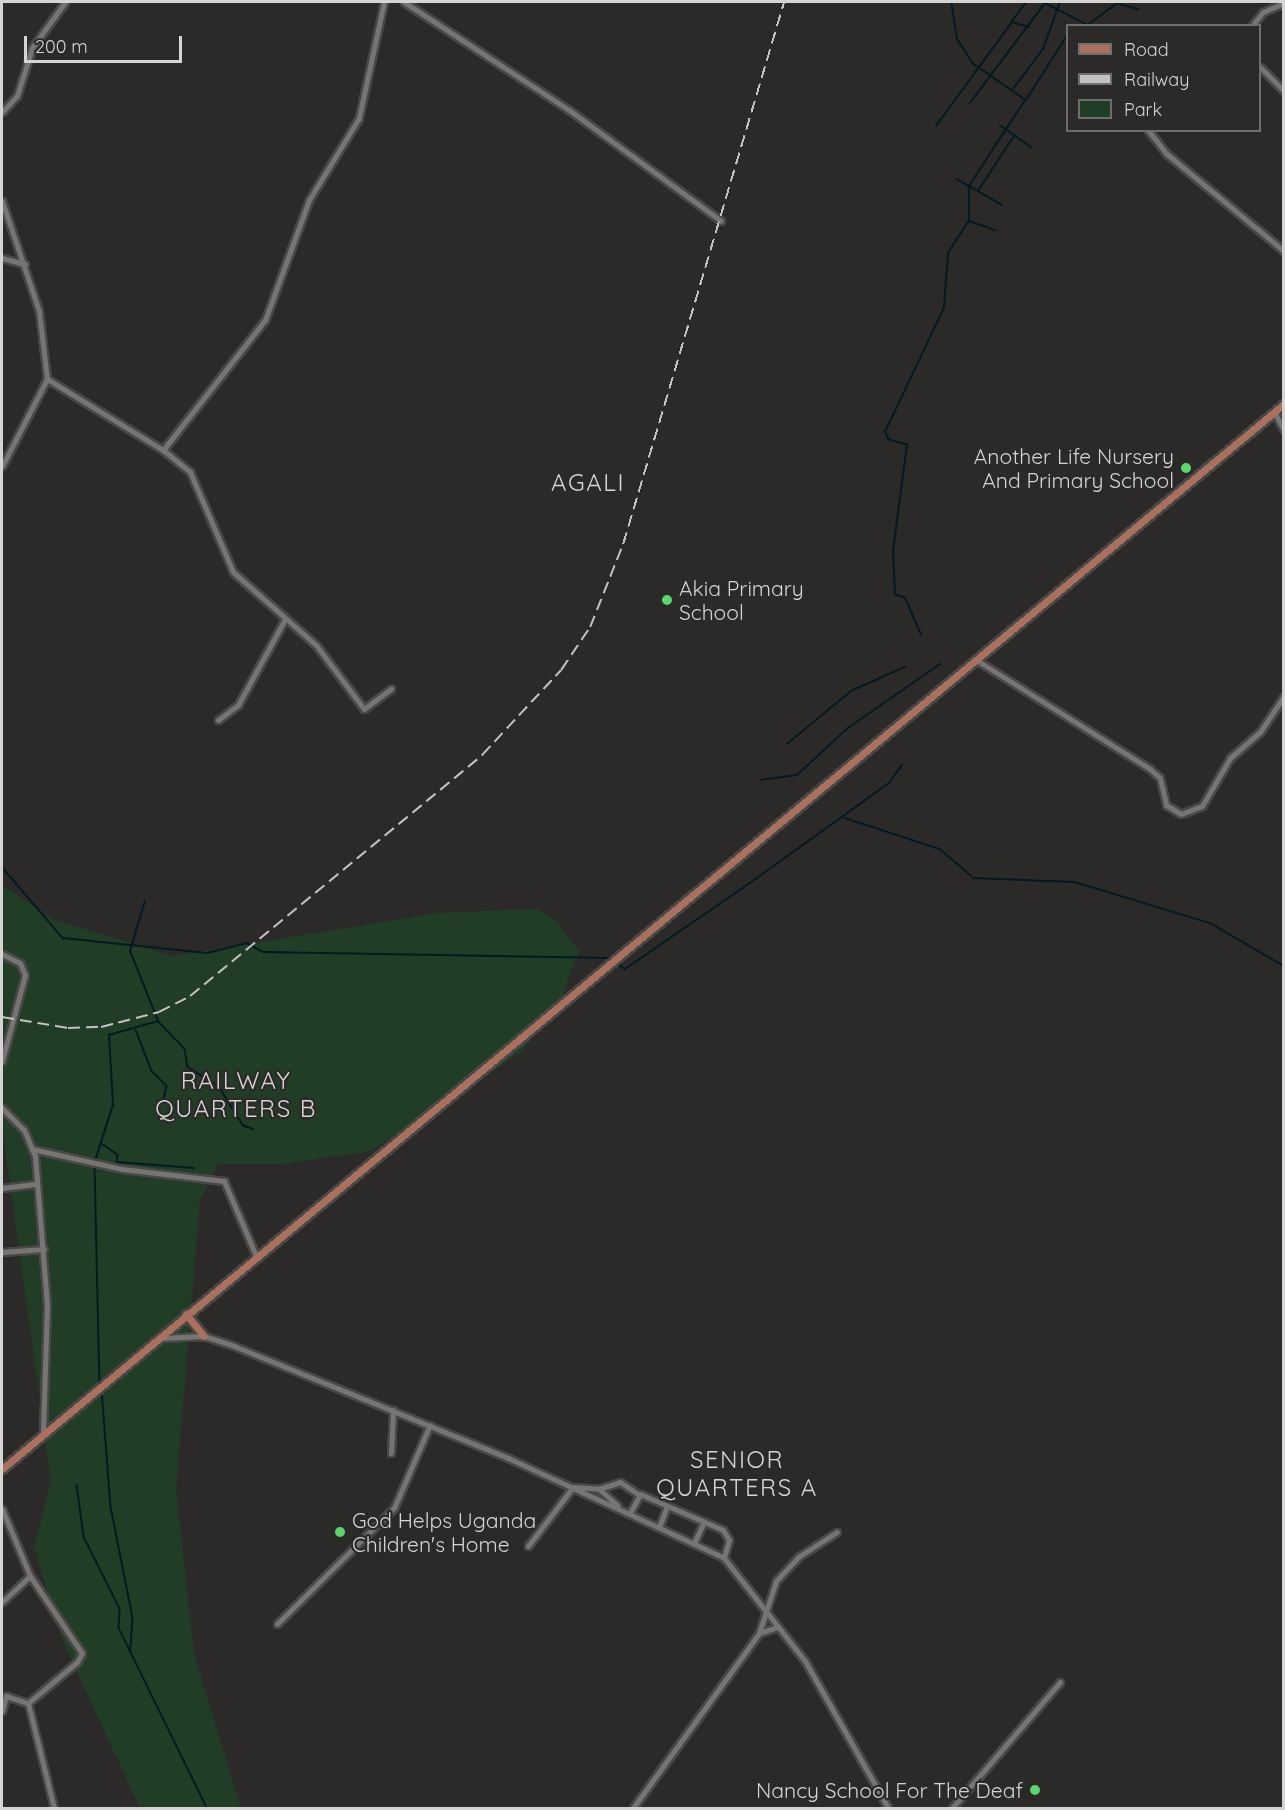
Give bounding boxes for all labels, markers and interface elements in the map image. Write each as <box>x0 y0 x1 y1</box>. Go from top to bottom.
scale bar <box>27 24 184 62</box>
legend <box>1066 24 1261 132</box>
text: 200 m <box>35 35 88 58</box>
text: Road <box>1124 38 1169 61</box>
text: Railway <box>1124 68 1190 91</box>
text: Park <box>1124 98 1162 121</box>
place label: Another Life Nursery And Primary School <box>974 443 1174 493</box>
marker: Another Life Nursery And Primary School <box>1179 461 1193 475</box>
district label: AGALI <box>551 469 625 497</box>
place label: Akia Primary School <box>679 575 804 625</box>
marker: Akia Primary School <box>660 593 674 607</box>
district label: RAILWAY QUARTERS B <box>155 1067 317 1123</box>
district label: SENIOR QUARTERS A <box>656 1446 818 1502</box>
place label: God Helps Uganda Children's Home <box>352 1507 536 1557</box>
marker: God Helps Uganda Children's Home <box>333 1525 347 1539</box>
place label: Nancy School For The Deaf <box>756 1777 1023 1803</box>
marker: Nancy School For The Deaf <box>1028 1783 1042 1797</box>

